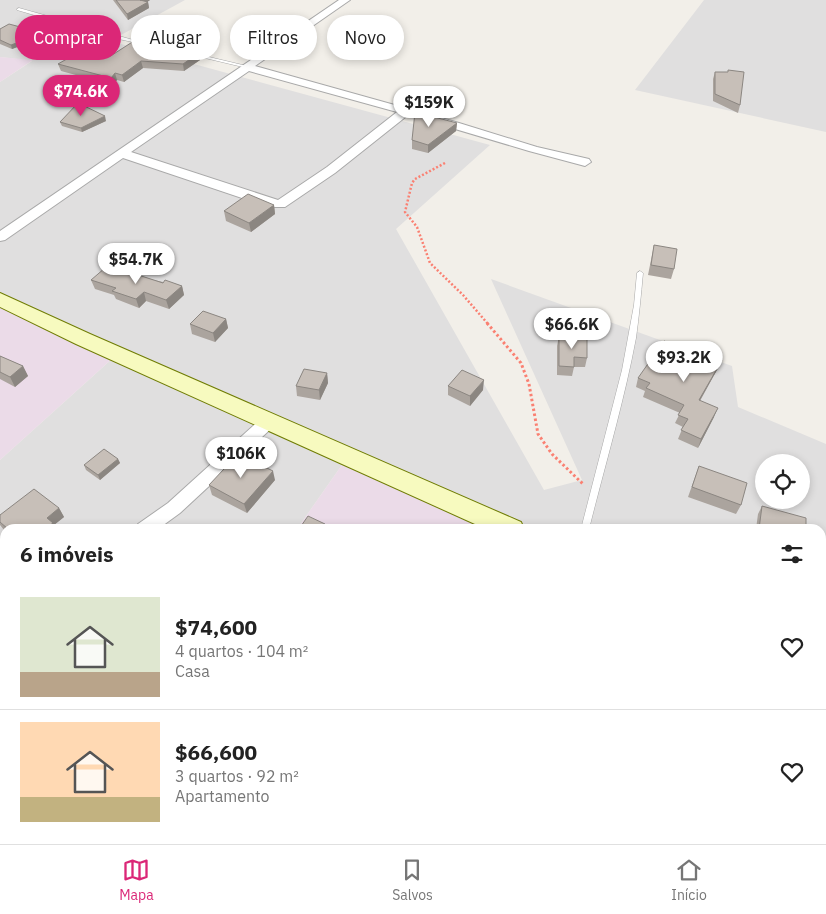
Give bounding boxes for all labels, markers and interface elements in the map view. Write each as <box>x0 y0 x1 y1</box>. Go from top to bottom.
chip: Comprar <box>15 15 121 60</box>
chip: Alugar <box>131 15 220 60</box>
chip: Filtros <box>230 15 317 60</box>
chip: Novo <box>327 15 404 60</box>
pin: $74.6K <box>40 74 122 117</box>
text: $74.6K <box>54 81 108 101</box>
pin: $159K <box>394 86 464 128</box>
text: $159K <box>404 92 454 112</box>
pin: $54.7K <box>95 242 177 285</box>
text: $54.7K <box>109 249 163 269</box>
pin: $66.6K <box>531 308 613 350</box>
text: $66.6K <box>545 314 599 334</box>
pin: $93.2K <box>643 340 725 383</box>
text: $93.2K <box>657 347 711 367</box>
pin: $106K <box>206 436 276 479</box>
text: $106K <box>216 443 266 463</box>
map controls <box>755 454 810 509</box>
button: locate <box>755 454 810 509</box>
text: 6 imóveis <box>20 540 114 568</box>
icon: filters <box>778 540 806 568</box>
text: $74,600 <box>175 613 257 641</box>
icon: home <box>60 617 120 677</box>
icon: heart <box>778 633 806 661</box>
text: 4 quartos · 104 m² <box>175 641 308 661</box>
text: Casa <box>175 661 210 681</box>
text: $66,600 <box>175 738 257 766</box>
icon: home <box>60 742 120 802</box>
icon: heart <box>778 758 806 786</box>
text: 3 quartos · 92 m² <box>175 766 299 786</box>
text: Apartamento <box>175 786 270 806</box>
tab: Mapa <box>119 856 154 904</box>
tab: Salvos <box>392 856 433 904</box>
tab: Início <box>671 856 707 904</box>

